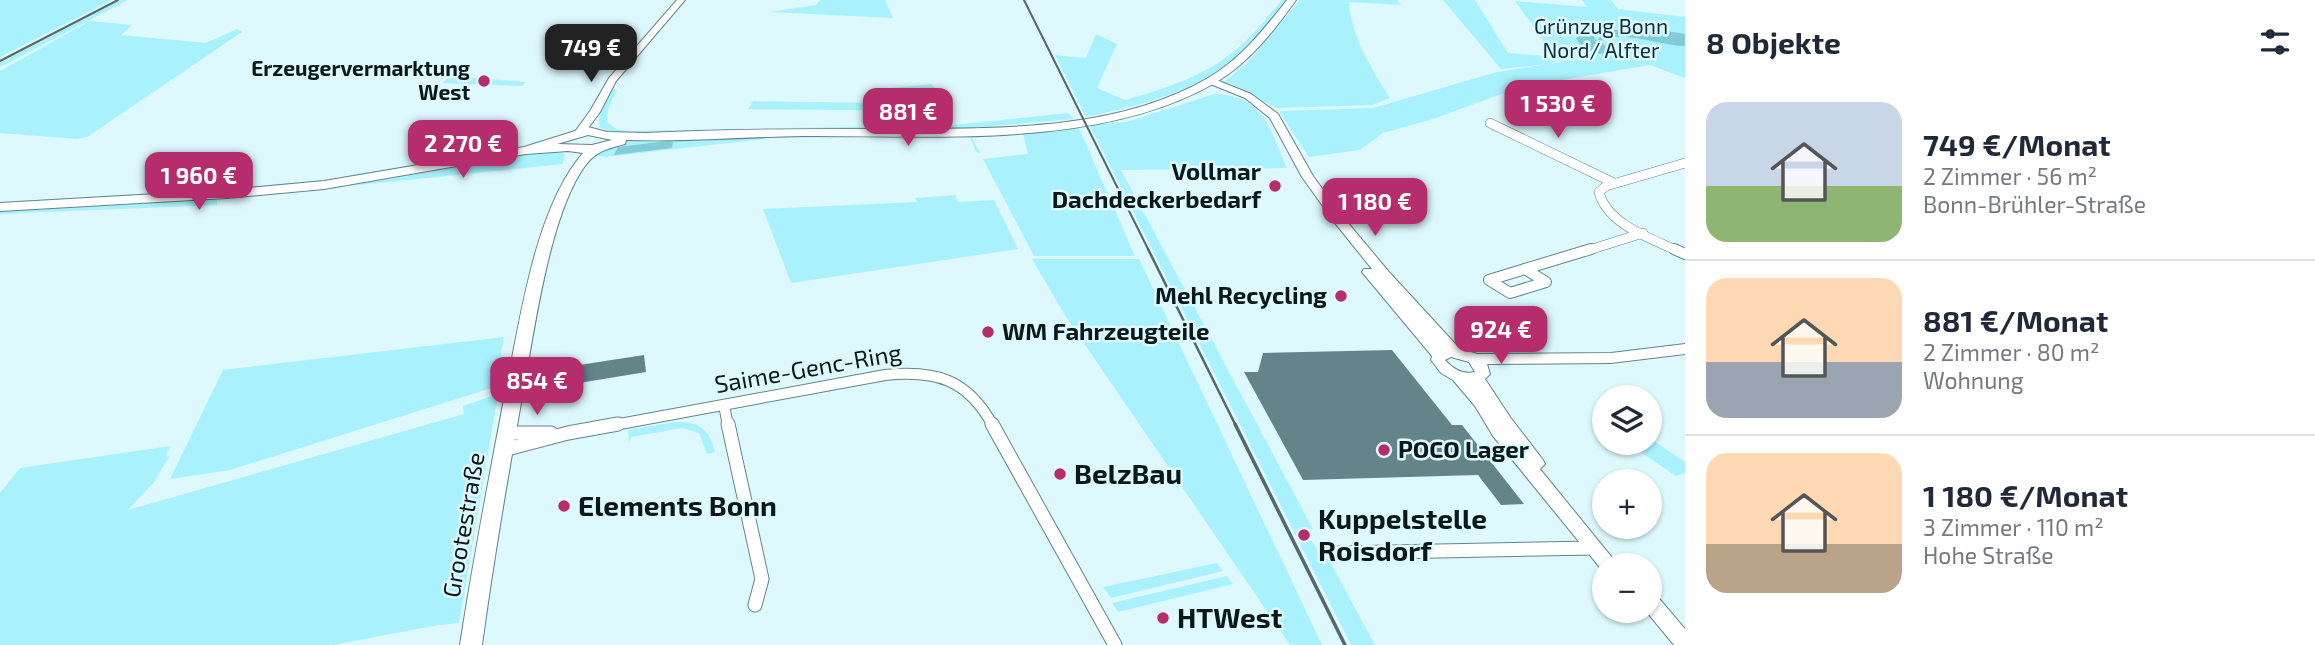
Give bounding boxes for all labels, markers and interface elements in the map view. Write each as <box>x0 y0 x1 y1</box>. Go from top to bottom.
park label: Grünzug Bonn Nord/ Alfter <box>1534 13 1668 62</box>
icon: filters <box>2256 23 2294 61</box>
pin: 749 € <box>542 24 640 84</box>
text: 8 Objekte <box>1706 24 1841 60</box>
text: 749 € <box>561 33 621 61</box>
place label: Erzeugervermarktung West <box>251 55 470 104</box>
marker: Erzeugervermarktung West <box>476 73 492 89</box>
pin: 1 530 € <box>1493 80 1623 140</box>
pin: 881 € <box>859 88 957 148</box>
text: 1 530 € <box>1521 89 1595 117</box>
text: 881 € <box>879 97 937 125</box>
pin: 2 270 € <box>398 120 528 180</box>
text: 749 €/Monat <box>1923 126 2111 162</box>
text: 2 270 € <box>424 129 502 157</box>
icon: home <box>1762 130 1846 214</box>
pin: 1 960 € <box>134 152 264 212</box>
place label: Vollmar Dachdeckerbedarf <box>1052 156 1262 213</box>
text: 1 960 € <box>161 161 237 189</box>
text: 2 Zimmer · 56 m² <box>1923 162 2097 190</box>
marker: Vollmar Dachdeckerbedarf <box>1267 178 1283 194</box>
pin: 1 180 € <box>1310 178 1440 238</box>
text: 1 180 € <box>1338 187 1412 215</box>
text: Bonn-Brühler-Straße <box>1923 190 2146 218</box>
place label: Mehl Recycling <box>1155 280 1327 309</box>
marker: Mehl Recycling <box>1333 288 1349 304</box>
text: 881 €/Monat <box>1923 302 2108 338</box>
pin: 924 € <box>1452 306 1550 366</box>
icon: home <box>1762 306 1846 390</box>
text: 924 € <box>1470 315 1532 343</box>
place label: WM Fahrzeugteile <box>1002 316 1209 345</box>
marker: WM Fahrzeugteile <box>980 324 996 340</box>
street label: Saime-Genc-Ring <box>712 337 903 398</box>
text: 2 Zimmer · 80 m² <box>1923 338 2099 366</box>
pin: 854 € <box>488 358 586 417</box>
text: 854 € <box>506 366 568 394</box>
text: Wohnung <box>1923 366 2024 394</box>
map controls <box>1592 385 1662 623</box>
button: layers <box>1592 385 1662 455</box>
place label: POCO Lager <box>1398 434 1530 463</box>
marker: POCO Lager <box>1376 442 1392 458</box>
street label: Grootestraße <box>435 450 490 600</box>
place label: BelzBau <box>1074 456 1182 490</box>
marker: BelzBau <box>1052 466 1068 482</box>
button: + <box>1592 469 1662 539</box>
text: 1 180 €/Monat <box>1923 477 2128 513</box>
icon: home <box>1762 481 1846 565</box>
place label: Elements Bonn <box>578 488 777 522</box>
marker: Elements Bonn <box>556 498 572 514</box>
place label: Kuppelstelle Roisdorf <box>1318 501 1487 567</box>
text: 3 Zimmer · 110 m² <box>1923 513 2104 541</box>
marker: Kuppelstelle Roisdorf <box>1296 527 1312 543</box>
text: Hohe Straße <box>1923 541 2054 569</box>
button: − <box>1592 553 1662 623</box>
place label: HTWest <box>1177 600 1282 634</box>
marker: HTWest <box>1155 610 1171 626</box>

